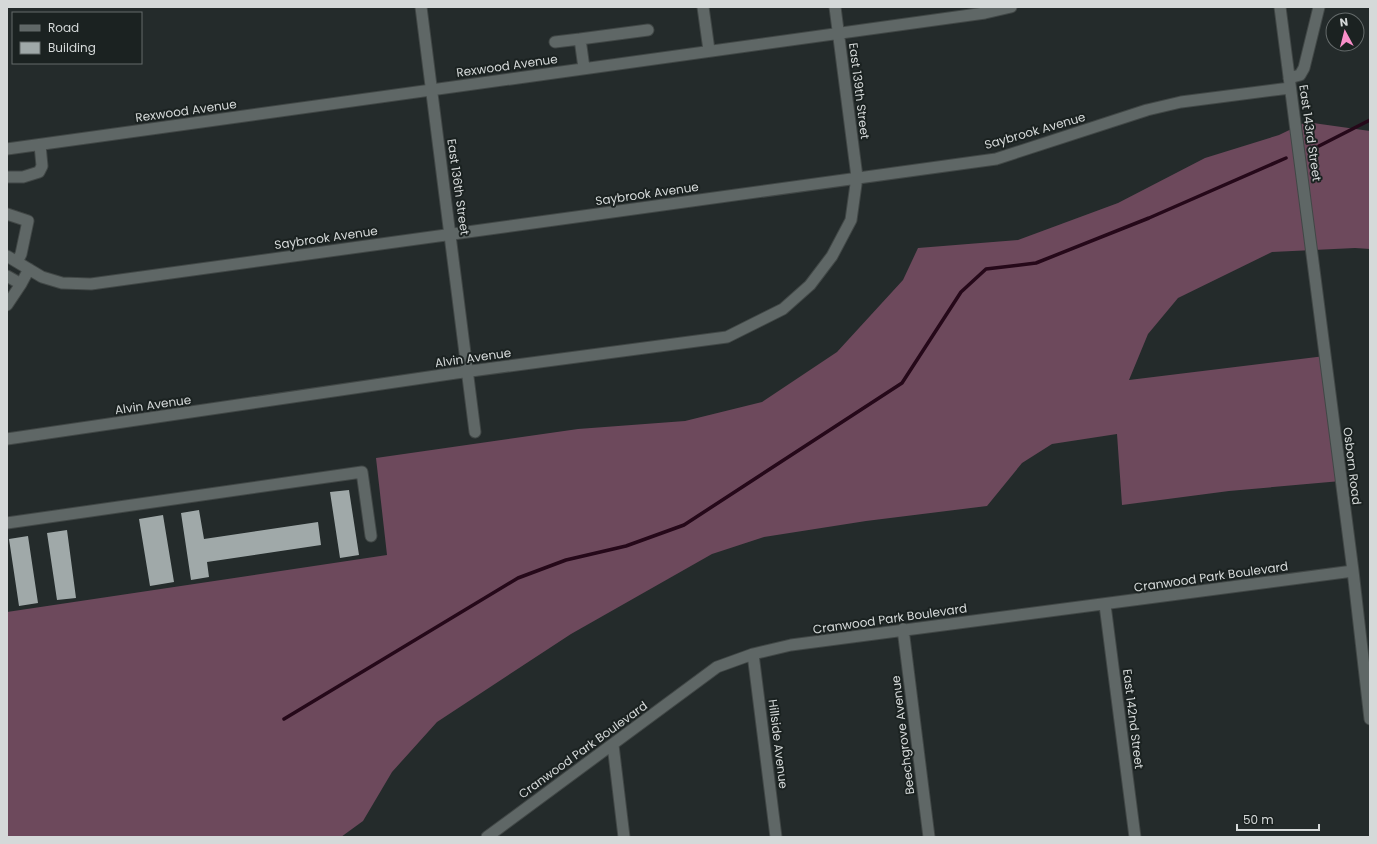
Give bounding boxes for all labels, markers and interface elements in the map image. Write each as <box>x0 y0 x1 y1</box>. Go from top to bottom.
legend <box>12 12 142 64</box>
north arrow <box>1325 12 1365 52</box>
text: N <box>1339 14 1349 31</box>
text: Road <box>48 19 79 36</box>
text: Building <box>48 39 96 56</box>
street label: East 139th Street <box>845 42 874 140</box>
street label: Rexwood Avenue <box>455 50 559 81</box>
street label: East 143rd Street <box>1295 83 1326 182</box>
street label: Rexwood Avenue <box>134 95 238 126</box>
street label: Saybrook Avenue <box>982 108 1087 153</box>
street label: East 136th Street <box>443 138 474 236</box>
street label: Saybrook Avenue <box>594 178 700 209</box>
street label: Saybrook Avenue <box>273 222 379 253</box>
street label: Alvin Avenue <box>434 344 512 371</box>
street label: Alvin Avenue <box>114 391 192 418</box>
street label: Osborn Road <box>1339 426 1366 506</box>
street label: Cranwood Park Boulevard <box>1133 557 1289 596</box>
street label: Cranwood Park Boulevard <box>812 599 968 638</box>
street label: East 142nd Street <box>1119 668 1148 770</box>
street label: Beechgrove Avenue <box>887 675 918 796</box>
street label: Cranwood Park Boulevard <box>515 697 651 802</box>
street label: Hillside Avenue <box>765 698 792 790</box>
scale bar <box>1237 806 1319 832</box>
text: 50 m <box>1243 811 1274 828</box>

